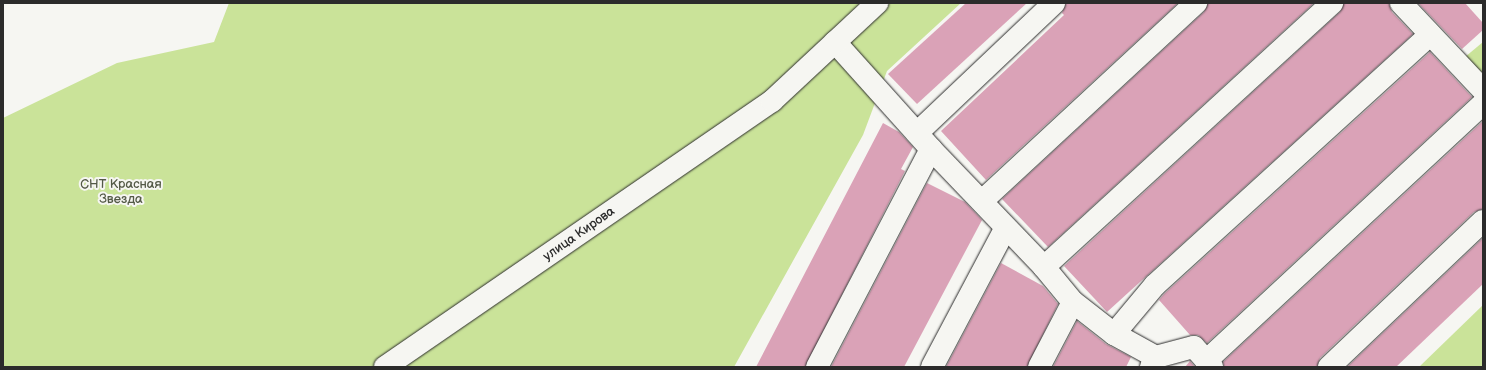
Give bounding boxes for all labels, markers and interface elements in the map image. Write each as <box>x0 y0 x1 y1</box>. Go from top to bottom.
park label: СНТ Красная Звезда <box>80 177 162 208</box>
street label: улица Кирова <box>540 204 618 264</box>

